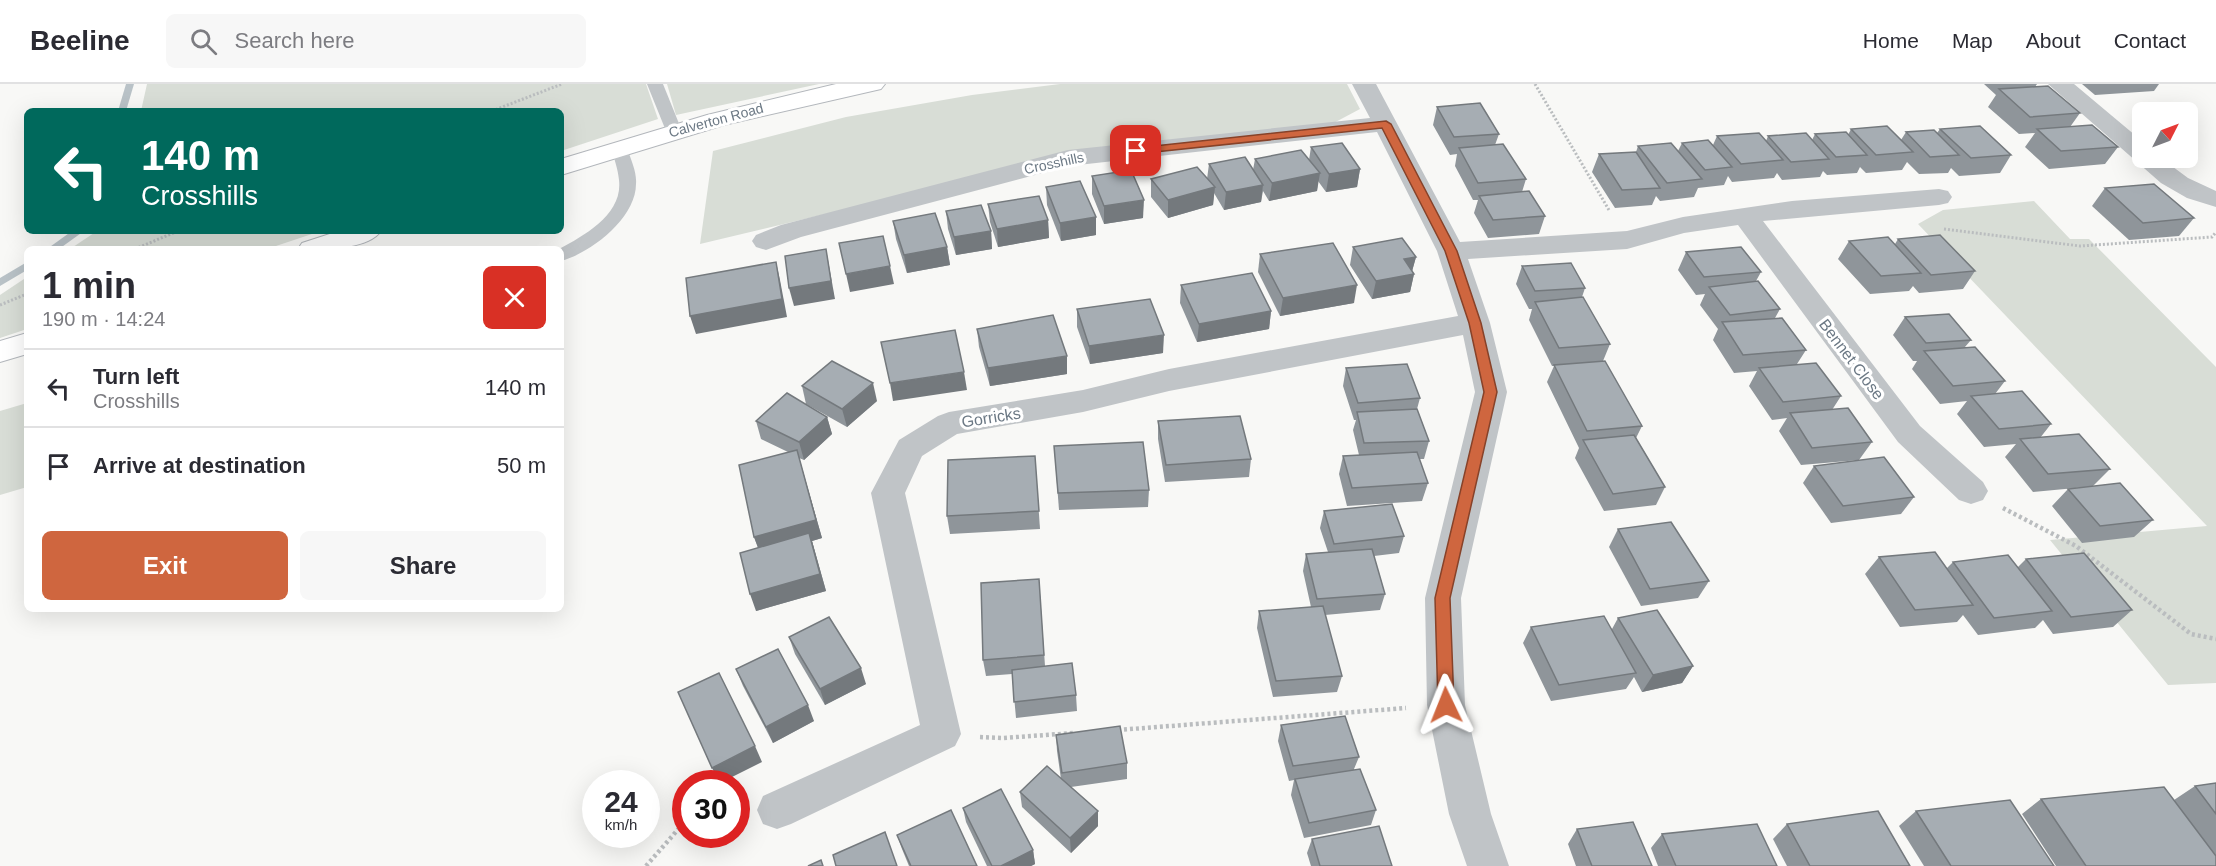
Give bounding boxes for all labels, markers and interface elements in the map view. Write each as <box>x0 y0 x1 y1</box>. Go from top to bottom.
search box <box>166 14 586 68</box>
text: Beeline <box>30 25 130 56</box>
icon: search <box>187 25 220 58</box>
text: Search here <box>235 28 354 53</box>
text: Home <box>1863 29 1919 52</box>
text: Map <box>1952 29 1993 52</box>
text: About <box>2026 29 2081 52</box>
text: Contact <box>2114 29 2186 52</box>
street label: Calverton Road <box>667 100 765 140</box>
north arrow <box>2132 102 2198 168</box>
map controls <box>2132 102 2198 168</box>
pin <box>1110 125 1161 176</box>
icon: left <box>42 132 120 210</box>
text: 140 m <box>141 132 260 179</box>
icon: arrive <box>1119 134 1152 167</box>
street label: Crosshills <box>1023 149 1085 177</box>
text: Crosshills <box>141 181 258 211</box>
text: 1 min <box>42 265 136 306</box>
button: close <box>483 266 546 329</box>
text: 190 m · 14:24 <box>42 308 165 330</box>
street label: Bennet Close <box>1816 316 1887 403</box>
text: Turn left <box>93 364 179 389</box>
icon: left <box>42 372 75 405</box>
text: 140 m <box>485 375 546 400</box>
text: Crosshills <box>93 390 180 412</box>
street label: Gorricks <box>960 404 1022 431</box>
icon: arrive <box>42 450 75 483</box>
text: Arrive at destination <box>93 453 306 478</box>
text: 50 m <box>497 453 546 478</box>
button: Exit <box>42 531 288 600</box>
button: Share <box>300 531 546 600</box>
position arrow <box>1414 673 1478 737</box>
speed limit sign: 30 <box>672 770 750 848</box>
text: 24 <box>604 785 638 818</box>
text: km/h <box>605 816 637 833</box>

